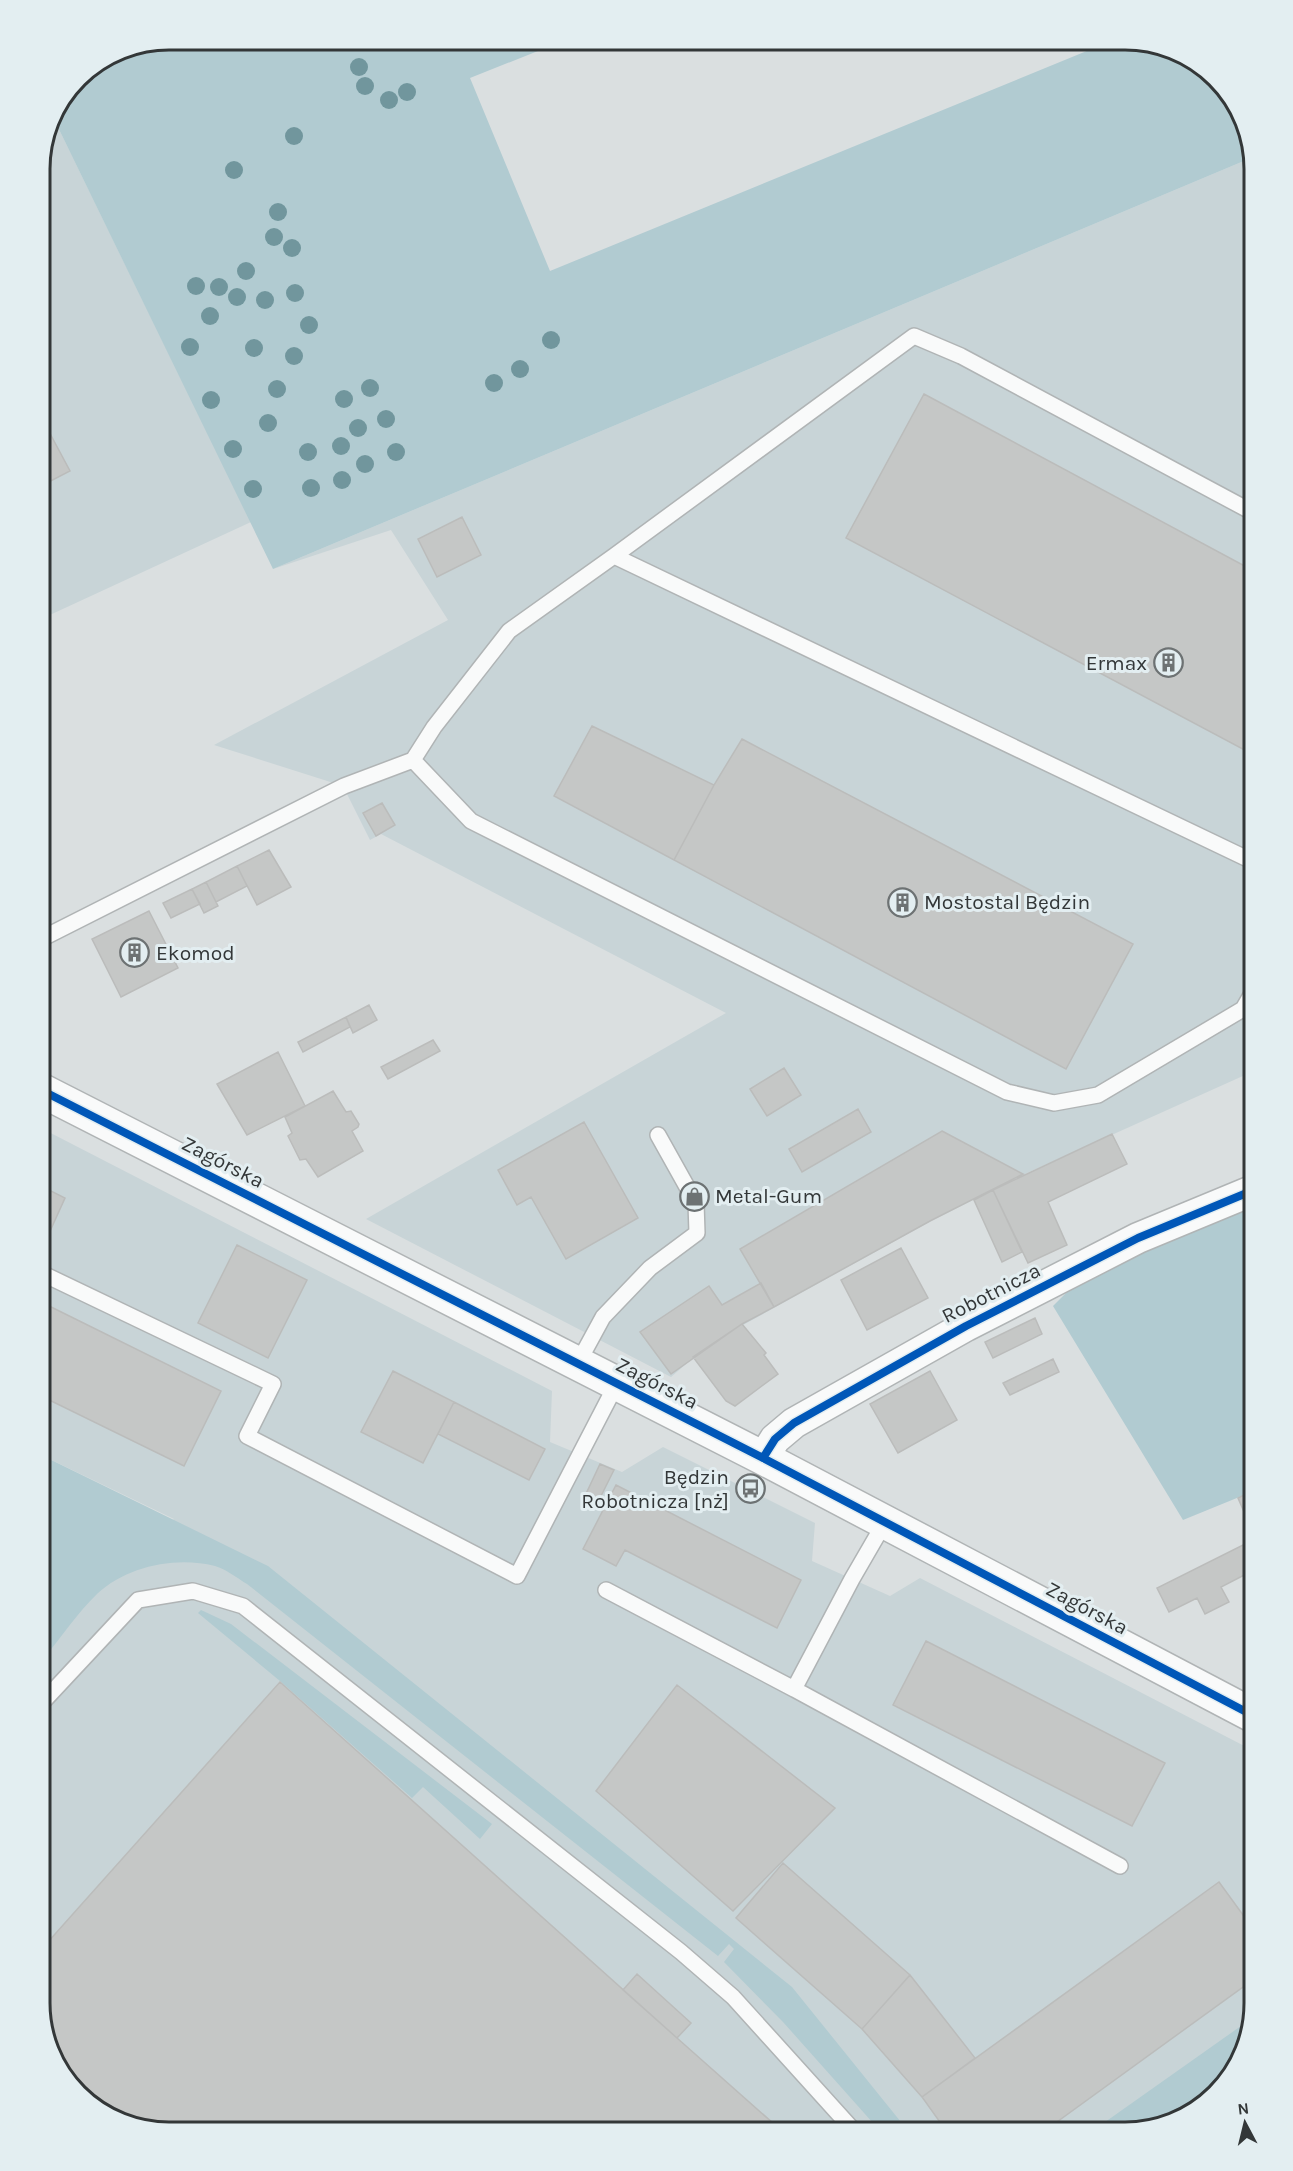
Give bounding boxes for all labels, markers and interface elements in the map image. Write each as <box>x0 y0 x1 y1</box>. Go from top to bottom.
building icon: Ermax <box>1152 647 1184 679</box>
place label: Ermax <box>1086 651 1147 675</box>
building icon: Mostostal Będzin <box>887 886 919 918</box>
place label: Mostostal Będzin <box>924 890 1090 914</box>
building icon: Ekomod <box>119 937 151 969</box>
place label: Ekomod <box>156 941 235 965</box>
street label: Zagórska <box>178 1131 268 1193</box>
shop icon: Metal-Gum <box>678 1180 710 1212</box>
place label: Metal-Gum <box>715 1184 822 1208</box>
street label: Robotnicza <box>938 1258 1044 1328</box>
street label: Zagórska <box>612 1352 702 1414</box>
place label: Będzin Robotnicza [nż] <box>581 1465 729 1513</box>
bus stop icon: Będzin Robotnicza [nż] <box>734 1473 766 1505</box>
street label: Zagórska <box>1042 1576 1132 1640</box>
north arrow <box>1215 2093 1275 2153</box>
text: N <box>1236 2098 1250 2119</box>

